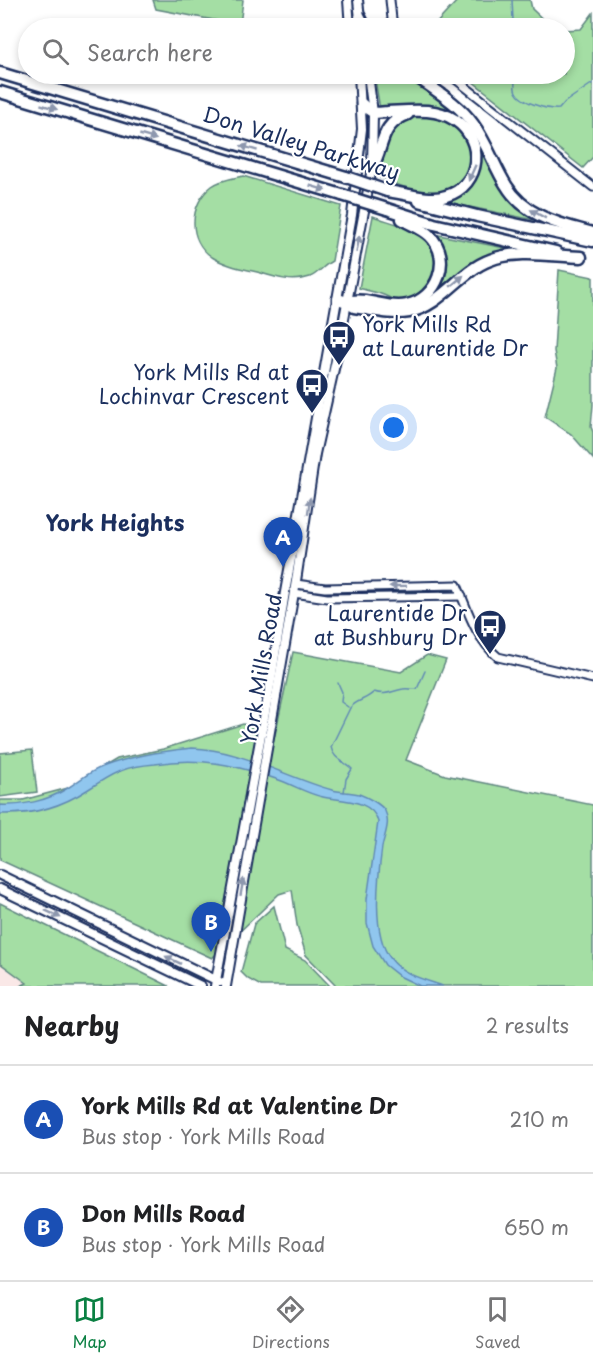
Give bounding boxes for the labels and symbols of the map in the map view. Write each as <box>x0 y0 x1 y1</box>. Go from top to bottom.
street label: Don Valley Parkway <box>199 97 404 187</box>
one-way arrow <box>40 103 58 112</box>
one-way arrow <box>139 133 157 142</box>
one-way arrow <box>240 143 258 152</box>
one-way arrow <box>467 164 477 182</box>
one-way arrow <box>310 184 328 193</box>
one-way arrow <box>529 209 546 219</box>
one-way arrow <box>353 234 362 253</box>
one-way arrow <box>449 275 464 288</box>
place label: York Mills Rd at Laurentide Dr <box>362 307 528 363</box>
bus stop icon: York Mills Rd at Laurentide Dr <box>321 319 357 366</box>
place label: York Mills Rd at Lochinvar Crescent <box>99 355 289 411</box>
bus stop icon: York Mills Rd at Lochinvar Crescent <box>294 367 330 414</box>
your location <box>379 413 408 442</box>
one-way arrow <box>304 496 313 515</box>
district label: York Heights <box>45 505 185 538</box>
pin: A <box>264 518 302 567</box>
one-way arrow <box>389 581 408 591</box>
street label: York Mills Road <box>231 590 289 747</box>
place label: Laurentide Dr at Bushbury Dr <box>314 596 467 652</box>
bus stop icon: Laurentide Dr at Bushbury Dr <box>472 608 508 655</box>
one-way arrow <box>238 877 247 896</box>
pin: B <box>192 902 230 952</box>
one-way arrow <box>44 909 61 918</box>
one-way arrow <box>165 955 182 964</box>

